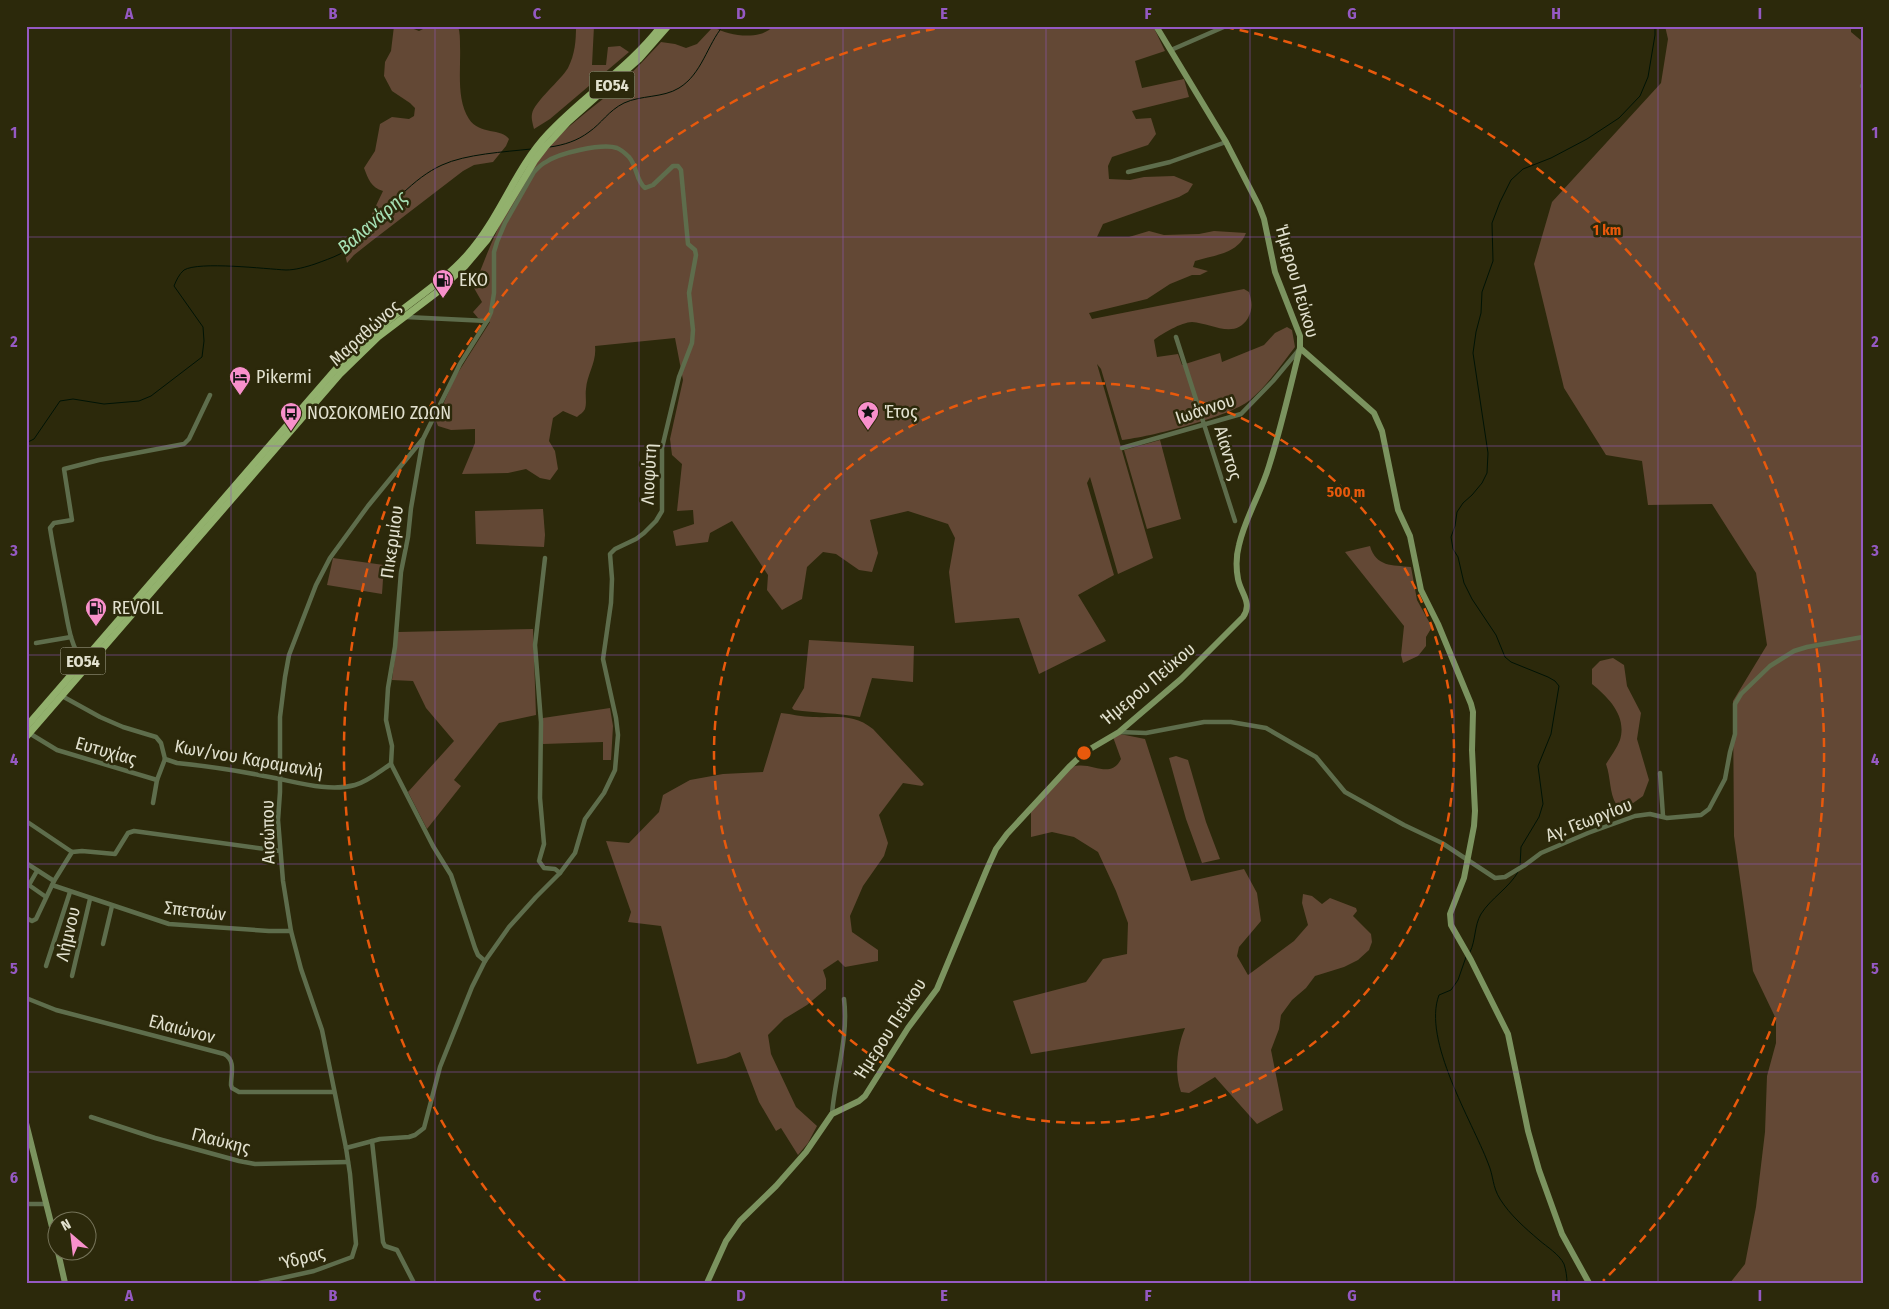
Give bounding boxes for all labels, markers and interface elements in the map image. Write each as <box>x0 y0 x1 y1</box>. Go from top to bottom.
text: A <box>124 4 134 23</box>
text: B <box>329 4 338 23</box>
text: C <box>533 4 542 23</box>
text: D <box>736 4 746 23</box>
text: E <box>940 4 948 23</box>
text: F <box>1144 4 1152 23</box>
text: G <box>1347 4 1357 23</box>
text: H <box>1551 4 1561 23</box>
text: I <box>1758 4 1762 23</box>
road number: ΕΟ54 <box>590 72 634 98</box>
text: 1 <box>11 123 17 142</box>
text: 1 <box>1872 123 1878 142</box>
water label: Βαλανάρης <box>333 185 413 259</box>
text: 1 km <box>1593 221 1621 239</box>
street label: Ήμερου Πεύκου <box>1270 222 1324 340</box>
fuel station icon: EKO <box>431 268 455 299</box>
place label: EKO <box>459 269 488 291</box>
street label: Μαραθώνος <box>325 295 405 371</box>
text: 2 <box>9 332 18 351</box>
text: 2 <box>1870 332 1879 351</box>
hotel icon: Pikermi <box>228 365 252 396</box>
place label: Pikermi <box>256 366 312 388</box>
street label: Ιωάννου <box>1172 389 1238 429</box>
place icon: Έτος <box>856 400 880 431</box>
bus stop icon: ΝΟΣΟΚΟΜΕΙΟ ΖΩΩΝ <box>279 401 303 432</box>
place label: Έτος <box>884 401 918 423</box>
place label: ΝΟΣΟΚΟΜΕΙΟ ΖΩΩΝ <box>307 402 451 424</box>
street label: Αίαντος <box>1209 423 1247 483</box>
street label: Λιοφύτη <box>636 443 662 505</box>
text: 500 m <box>1327 483 1365 501</box>
street label: Πικερμίου <box>376 504 408 580</box>
text: 3 <box>9 541 18 560</box>
text: 3 <box>1870 541 1879 560</box>
fuel station icon: REVOIL <box>84 596 108 627</box>
place label: REVOIL <box>112 597 163 619</box>
street label: Ήμερου Πεύκου <box>1096 638 1200 730</box>
road number: ΕΟ54 <box>61 648 106 674</box>
street label: Ευτυχίας <box>73 732 139 770</box>
street label: Κων/νου Καραμανλή <box>173 735 325 783</box>
centre of rings <box>1075 744 1093 762</box>
text: 4 <box>10 750 18 769</box>
text: 4 <box>1871 750 1879 769</box>
street label: Αγ. Γεωργίου <box>1543 793 1635 847</box>
street label: Αισώπου <box>256 800 280 864</box>
street label: Σπετσών <box>163 896 227 926</box>
street label: Λήμνου <box>51 905 85 963</box>
text: 5 <box>10 959 18 978</box>
text: 5 <box>1871 959 1879 978</box>
street label: Ήμερου Πεύκου <box>849 974 931 1084</box>
street label: Ελαιώνον <box>146 1010 218 1048</box>
street label: Γλαύκης <box>189 1123 253 1159</box>
text: 6 <box>10 1168 18 1187</box>
text: 6 <box>1871 1168 1879 1187</box>
north arrow <box>48 1212 98 1262</box>
text: N <box>58 1215 74 1234</box>
street label: Ύδρας <box>277 1241 328 1275</box>
text: A <box>124 1286 134 1305</box>
text: B <box>329 1286 338 1305</box>
text: C <box>533 1286 542 1305</box>
text: D <box>736 1286 746 1305</box>
text: E <box>940 1286 948 1305</box>
text: F <box>1144 1286 1152 1305</box>
text: G <box>1347 1286 1357 1305</box>
text: H <box>1551 1286 1561 1305</box>
text: I <box>1758 1286 1762 1305</box>

